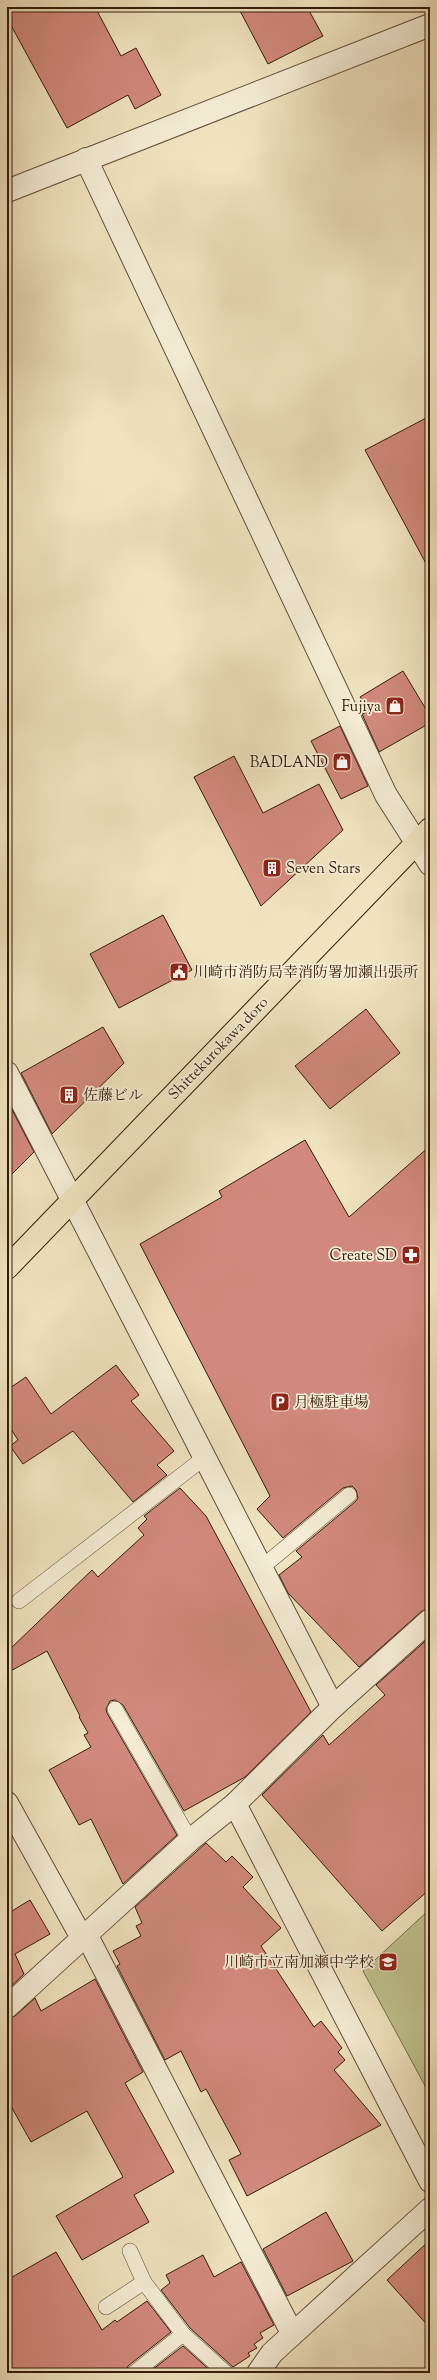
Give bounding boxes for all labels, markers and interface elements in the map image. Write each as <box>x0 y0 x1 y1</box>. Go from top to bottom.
shop icon: Fujiya <box>384 695 406 717</box>
place label: Fujiya <box>341 697 381 718</box>
shop icon: BADLAND <box>331 751 353 773</box>
place label: BADLAND <box>250 753 328 774</box>
building icon: Seven Stars <box>261 857 283 879</box>
place label: Seven Stars <box>286 859 361 880</box>
public building icon: 川崎市消防局幸消防署加瀬出張所 <box>168 961 190 983</box>
place label: 川崎市消防局幸消防署加瀬出張所 <box>193 963 418 984</box>
street label: Shittekurokawa doro <box>164 993 274 1105</box>
building icon: 佐藤ビル <box>58 1084 80 1106</box>
place label: 佐藤ビル <box>83 1086 143 1107</box>
pharmacy icon: Create SD <box>400 1244 422 1266</box>
place label: Create SD <box>330 1246 397 1267</box>
parking icon: 月極駐車場 <box>269 1391 291 1413</box>
place label: 月極駐車場 <box>294 1393 369 1414</box>
school or university icon: 川崎市立南加瀬中学校 <box>377 1951 399 1973</box>
place label: 川崎市立南加瀬中学校 <box>224 1953 374 1974</box>

